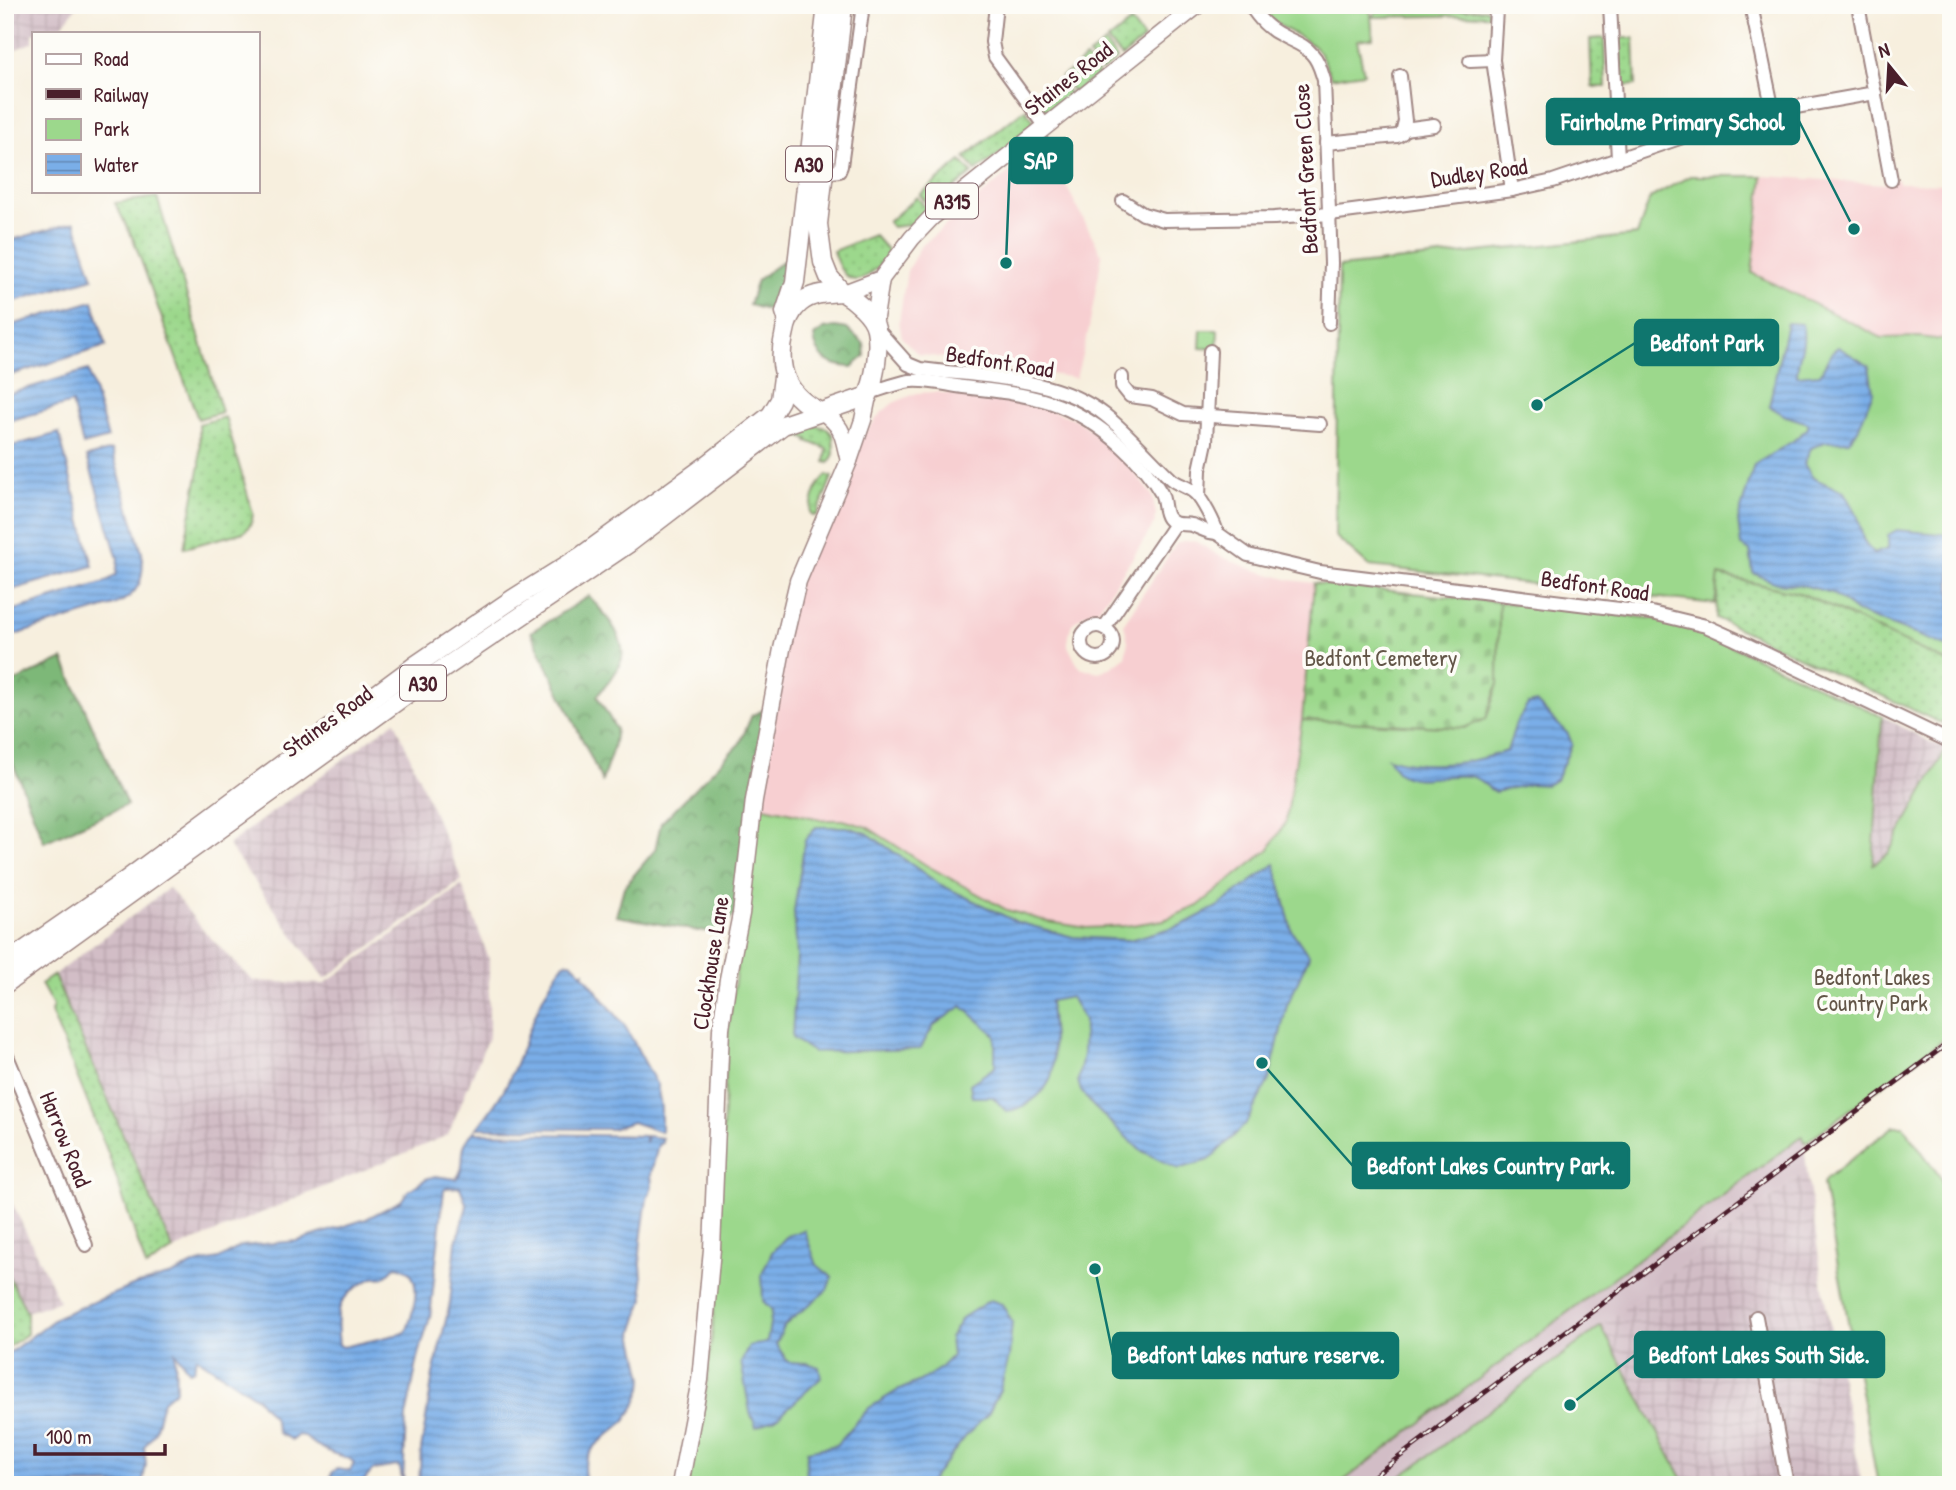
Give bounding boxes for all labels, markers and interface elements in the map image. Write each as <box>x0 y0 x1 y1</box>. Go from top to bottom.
legend <box>32 32 259 192</box>
north arrow <box>1854 32 1924 102</box>
street label: Staines Road <box>1017 34 1119 122</box>
text: N <box>1875 36 1893 64</box>
text: Road <box>94 44 128 73</box>
text: Railway <box>94 80 149 109</box>
street label: Bedfont Green Close <box>1285 83 1325 255</box>
callout: Fairholme Primary School <box>1547 99 1799 144</box>
text: Fairholme Primary School <box>1560 105 1785 138</box>
text: Park <box>94 114 129 143</box>
callout: SAP <box>1010 138 1072 183</box>
text: SAP <box>1024 144 1058 176</box>
road number: A30 <box>786 146 832 182</box>
text: Water <box>94 150 139 179</box>
street label: Dudley Road <box>1429 150 1529 194</box>
road number: A315 <box>926 184 978 218</box>
callout: Bedfont Park <box>1635 320 1778 365</box>
text: Bedfont Park <box>1650 326 1764 358</box>
street label: Bedfont Road <box>944 337 1056 385</box>
street label: Bedfont Road <box>1539 562 1651 608</box>
park label: Bedfont Cemetery <box>1304 642 1458 673</box>
road number: A30 <box>400 666 446 700</box>
street label: Staines Road <box>276 678 378 764</box>
street label: Clockhouse Lane <box>684 894 736 1032</box>
park label: Bedfont Lakes Country Park <box>1814 961 1930 1018</box>
street label: Harrow Road <box>33 1087 99 1191</box>
callout: Bedfont Lakes Country Park. <box>1353 1143 1629 1188</box>
text: Bedfont Lakes Country Park. <box>1367 1149 1615 1182</box>
callout: Bedfont Lakes South Side. <box>1635 1332 1884 1377</box>
callout: Bedfont lakes nature reserve. <box>1113 1333 1398 1378</box>
text: Bedfont lakes nature reserve. <box>1127 1338 1385 1370</box>
text: Bedfont Lakes South Side. <box>1648 1338 1870 1370</box>
scale bar <box>35 1413 164 1457</box>
text: 100 m <box>46 1422 92 1451</box>

